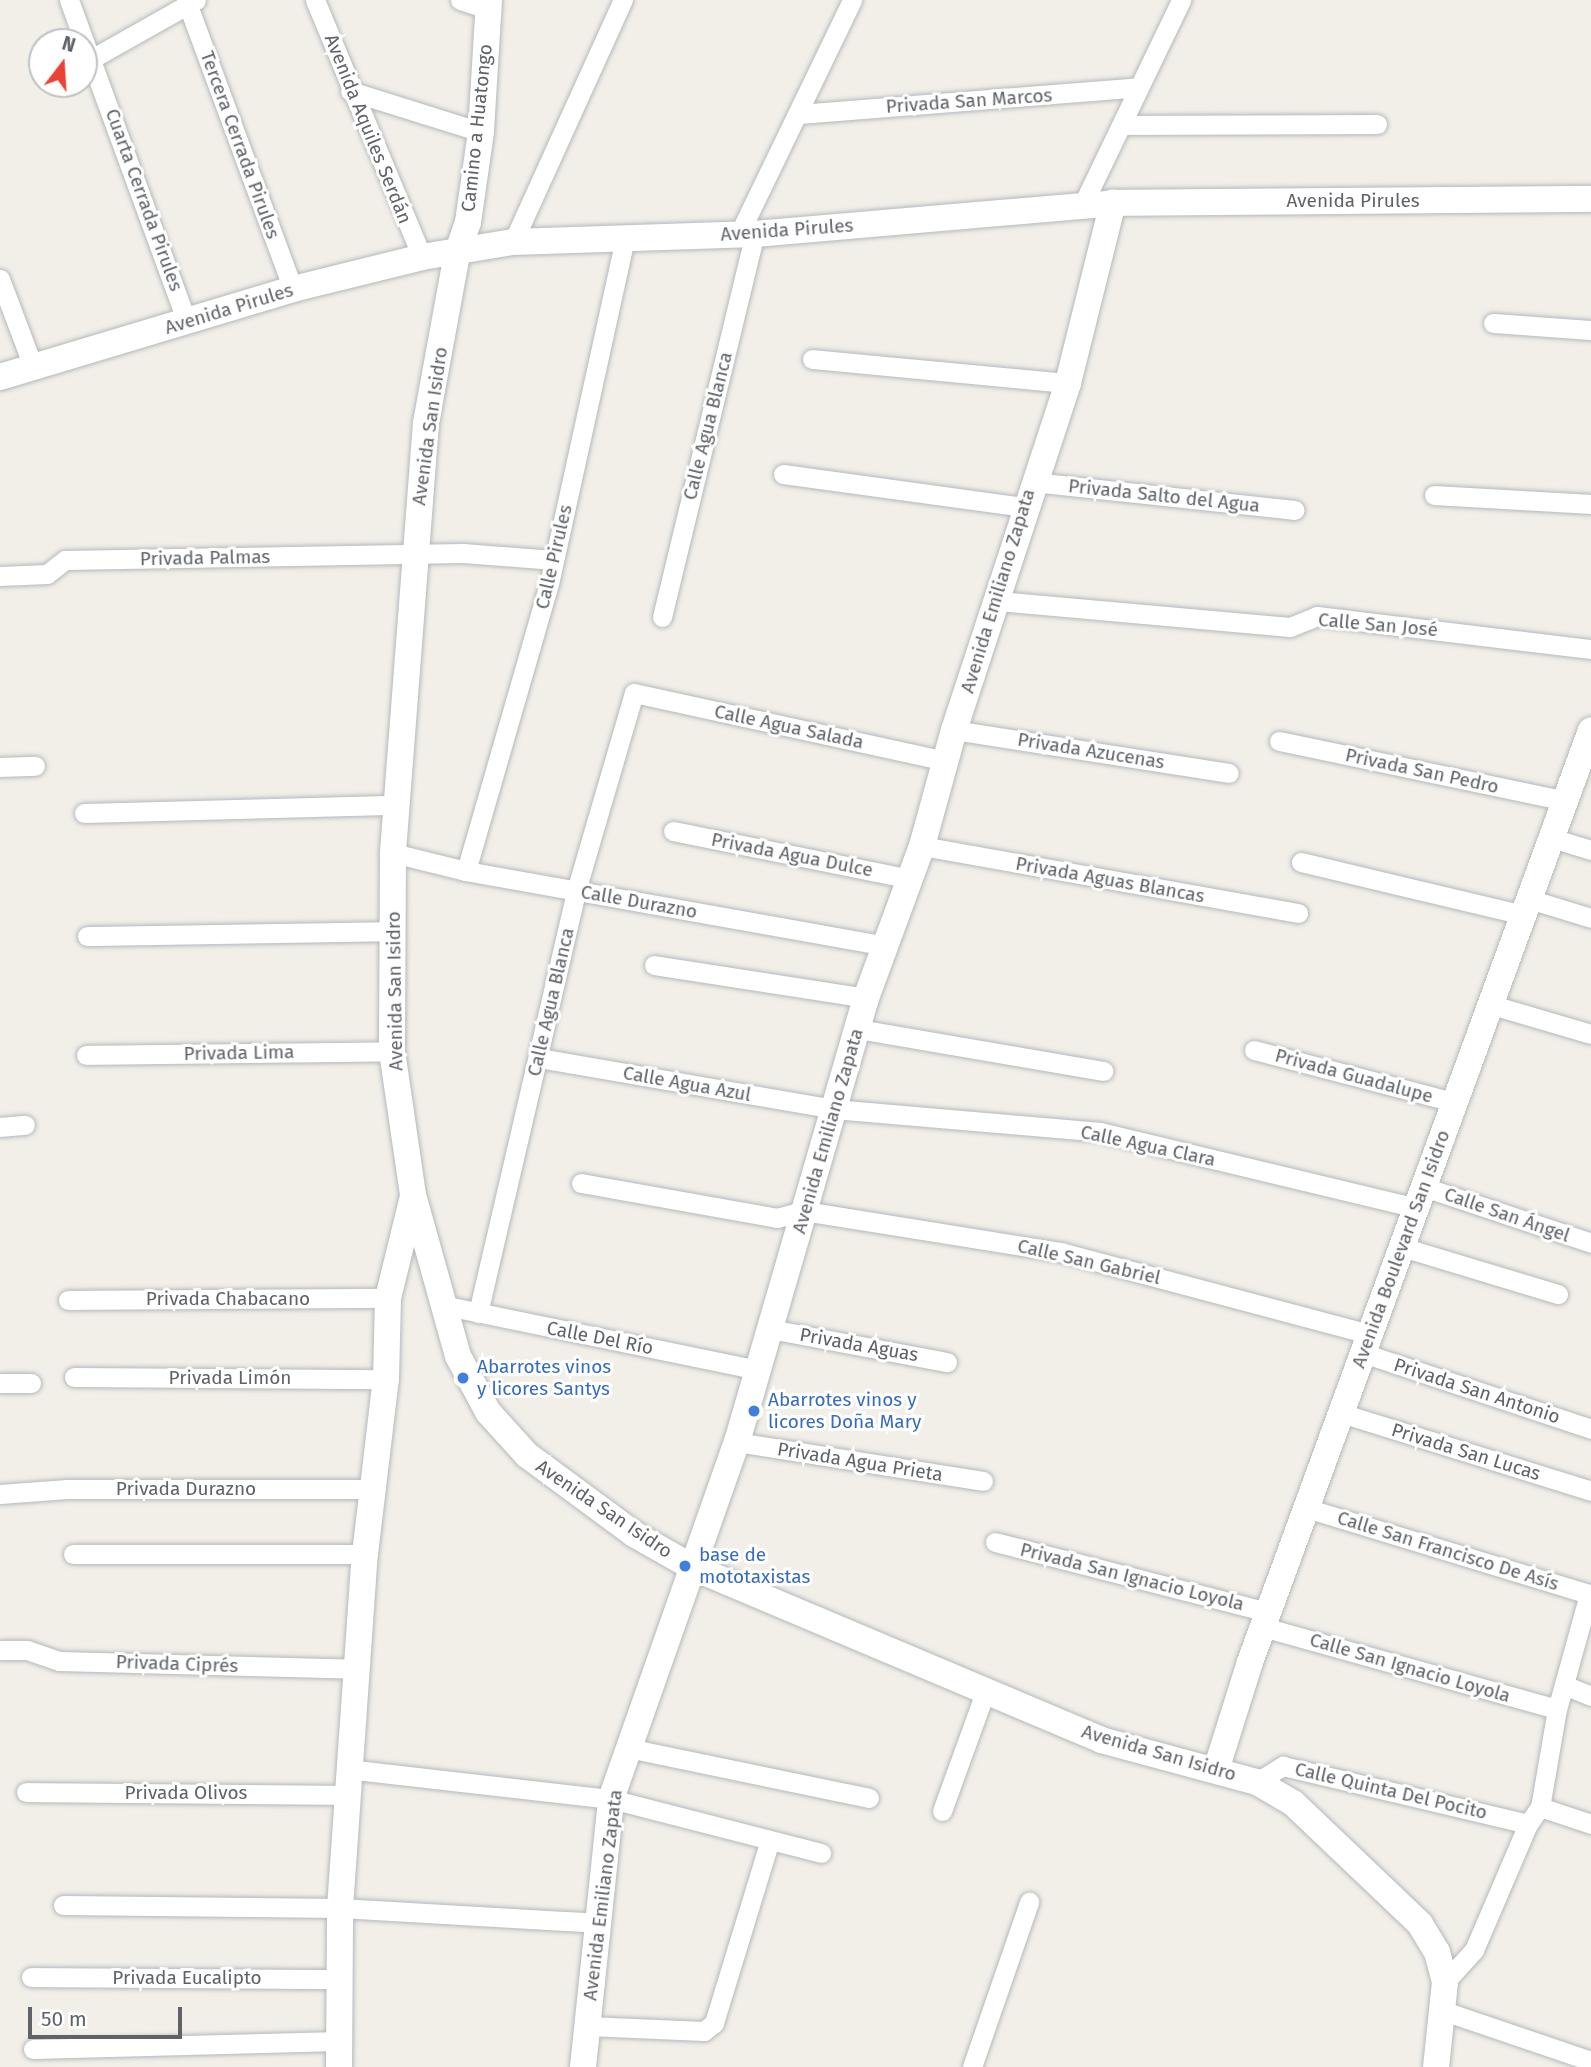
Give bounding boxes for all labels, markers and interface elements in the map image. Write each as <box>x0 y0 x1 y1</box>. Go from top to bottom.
north arrow <box>28 28 98 98</box>
street label: Avenida Aquiles Serdán <box>320 31 416 227</box>
text: N <box>59 32 78 57</box>
street label: Camino a Huatongo <box>457 43 497 213</box>
street label: Tercera Cerrada Pirules <box>195 48 285 242</box>
street label: Privada San Marcos <box>885 84 1053 118</box>
street label: Cuarta Cerrada Pirules <box>100 106 188 294</box>
street label: Avenida Pirules <box>1286 190 1420 212</box>
street label: Avenida Pirules <box>720 214 854 246</box>
street label: Avenida Pirules <box>162 279 296 339</box>
street label: Avenida San Isidro <box>408 345 452 507</box>
street label: Calle Agua Blanca <box>679 350 737 502</box>
street label: Privada Salto del Agua <box>1067 475 1261 517</box>
street label: Avenida Emiliano Zapata <box>956 486 1040 696</box>
street label: Calle Pirules <box>531 503 577 611</box>
street label: Privada Palmas <box>140 545 270 571</box>
street label: Calle San José <box>1317 608 1439 642</box>
street label: Calle Agua Salada <box>712 700 866 754</box>
street label: Privada Azucenas <box>1016 728 1166 774</box>
street label: Privada San Pedro <box>1343 744 1501 798</box>
street label: Privada Agua Dulce <box>709 828 875 882</box>
street label: Privada Aguas Blancas <box>1014 852 1206 908</box>
street label: Calle Durazno <box>579 881 699 923</box>
street label: Avenida San Isidro <box>382 911 408 1071</box>
street label: Calle Agua Blanca <box>523 926 579 1078</box>
street label: Avenida Emiliano Zapata <box>788 1026 868 1236</box>
street label: Privada Lima <box>183 1041 295 1065</box>
street label: Privada Guadalupe <box>1273 1044 1435 1108</box>
street label: Calle Agua Azul <box>621 1062 753 1106</box>
street label: Calle Agua Clara <box>1078 1121 1218 1171</box>
street label: Avenida Boulevard San Isidro <box>1347 1127 1455 1371</box>
street label: Calle San Ángel <box>1441 1183 1573 1247</box>
street label: Calle San Gabriel <box>1015 1234 1163 1290</box>
street label: Privada Chabacano <box>146 1288 310 1310</box>
street label: Calle Del Río <box>545 1316 655 1360</box>
street label: Privada Aguas <box>798 1323 920 1367</box>
street label: Privada San Antonio <box>1391 1353 1563 1429</box>
place label: Abarrotes vinos y licores Santys <box>477 1356 611 1400</box>
street label: Privada Limón <box>169 1367 291 1389</box>
marker: Abarrotes vinos y licores Santys <box>455 1370 471 1386</box>
place label: Abarrotes vinos y licores Doña Mary <box>768 1389 921 1433</box>
marker: Abarrotes vinos y licores Doña Mary <box>746 1403 762 1419</box>
street label: Privada San Lucas <box>1389 1419 1543 1485</box>
street label: Privada Agua Prieta <box>776 1438 944 1486</box>
street label: Avenida San Isidro <box>531 1455 677 1563</box>
street label: Privada Durazno <box>116 1478 256 1500</box>
street label: Calle San Francisco De Asís <box>1334 1506 1562 1596</box>
street label: Privada San Ignacio Loyola <box>1018 1538 1246 1616</box>
place label: base de mototaxistas <box>699 1544 810 1588</box>
marker: base de mototaxistas <box>677 1558 693 1574</box>
street label: Calle San Ignacio Loyola <box>1307 1628 1513 1708</box>
street label: Privada Ciprés <box>115 1650 239 1678</box>
street label: Avenida San Isidro <box>1079 1720 1239 1786</box>
street label: Calle Quinta Del Pocito <box>1293 1758 1489 1824</box>
street label: Privada Olivos <box>125 1782 247 1804</box>
street label: Avenida Emiliano Zapata <box>579 1788 627 2002</box>
street label: Privada Eucalipto <box>112 1967 262 1989</box>
scale bar <box>32 1994 186 2038</box>
text: 50 m <box>41 2006 87 2032</box>

